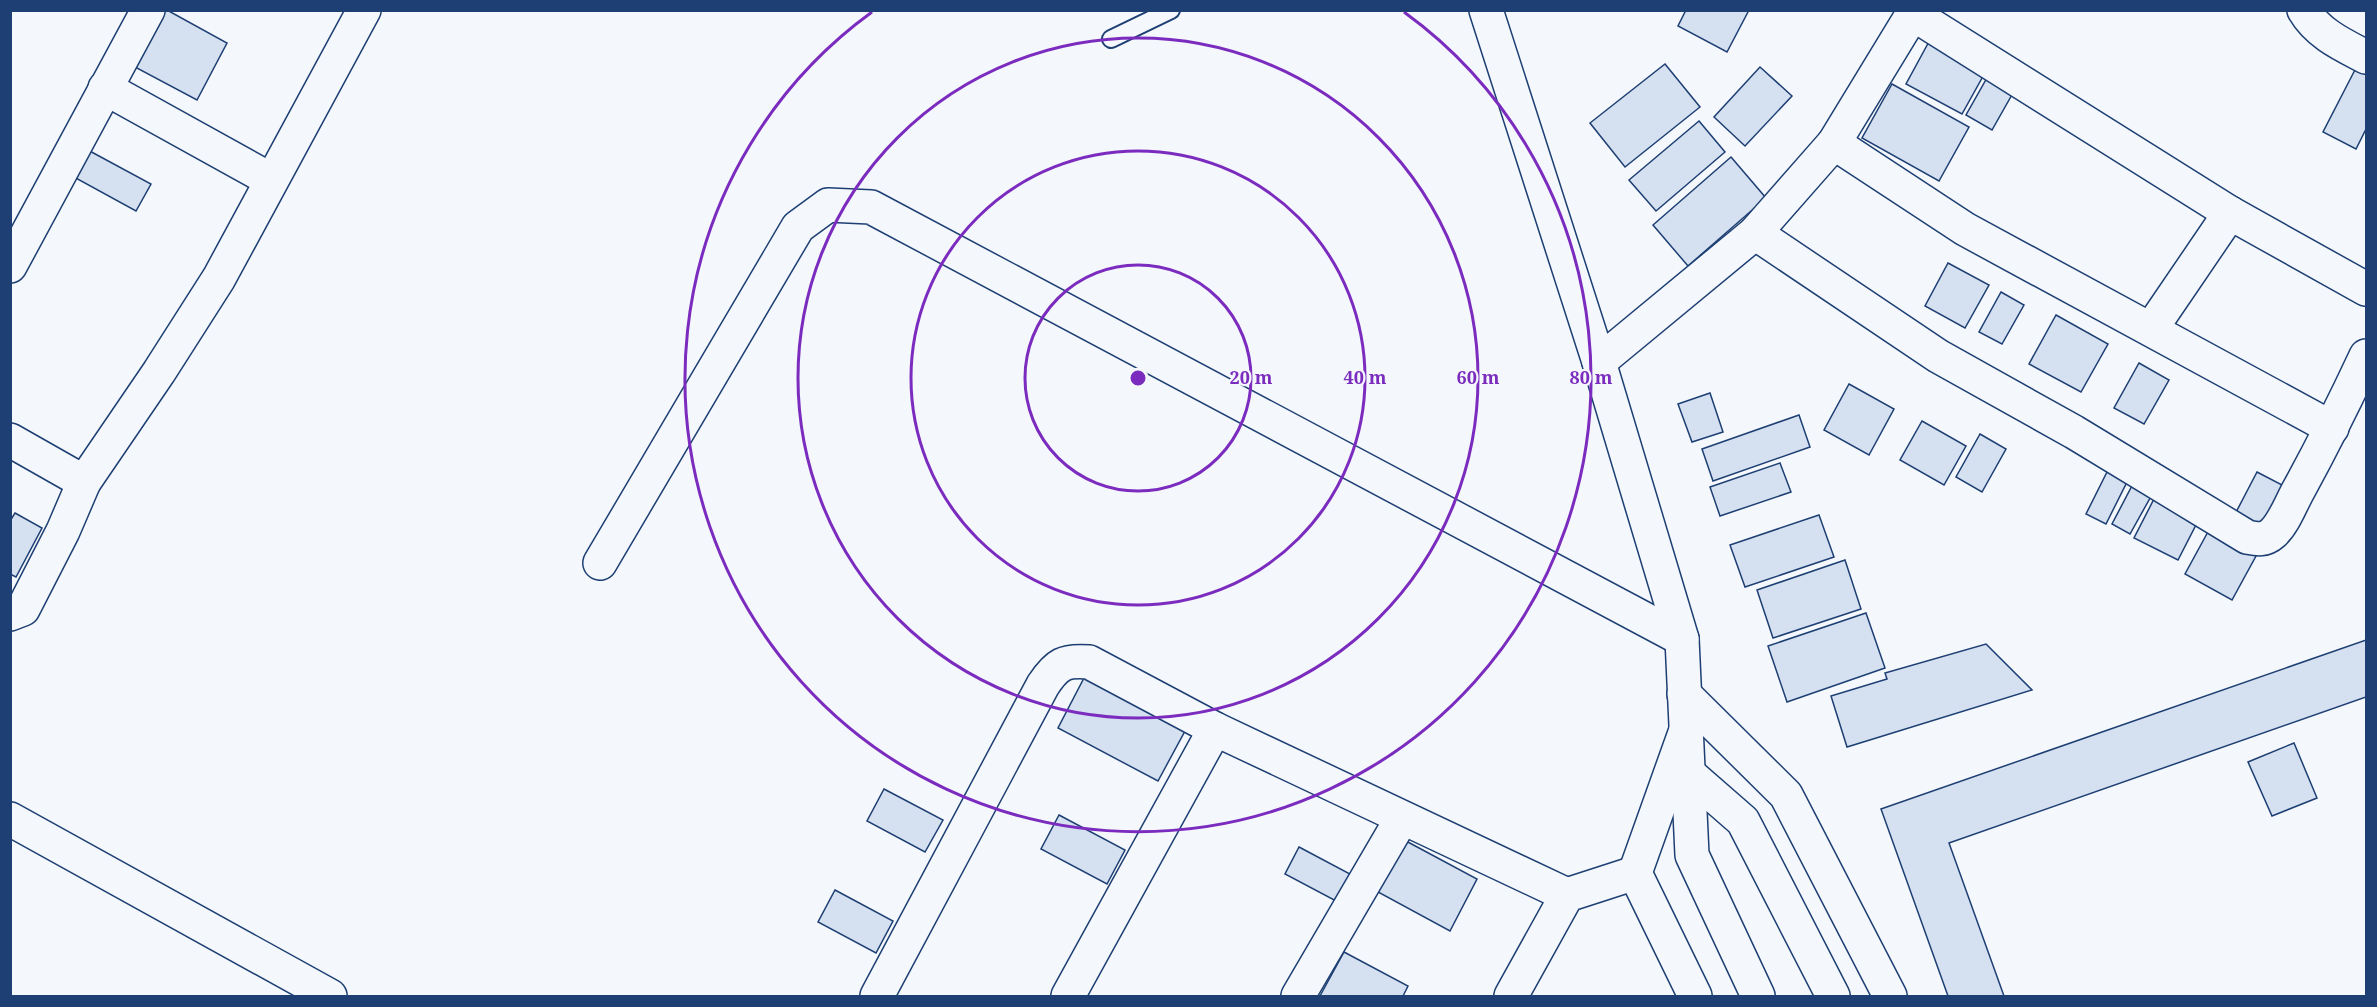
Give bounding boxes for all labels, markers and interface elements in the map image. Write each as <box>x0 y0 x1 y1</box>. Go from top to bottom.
text: 20 m <box>1230 365 1273 389</box>
text: 40 m <box>1344 365 1387 389</box>
text: 60 m <box>1457 365 1500 389</box>
text: 80 m <box>1570 365 1613 389</box>
centre of rings <box>1128 368 1148 388</box>

